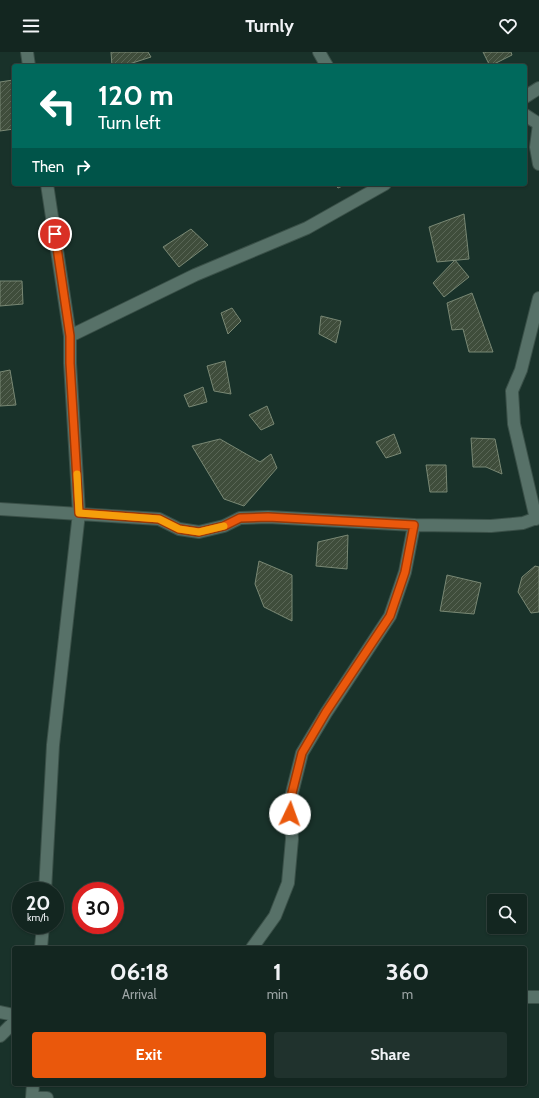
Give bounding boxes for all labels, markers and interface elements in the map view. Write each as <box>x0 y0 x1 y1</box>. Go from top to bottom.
icon: menu <box>20 15 42 37</box>
text: Turnly <box>245 15 294 37</box>
icon: heart <box>497 15 519 37</box>
text: 120 m <box>98 78 174 112</box>
icon: left <box>32 80 84 132</box>
text: Turn left <box>98 112 161 134</box>
icon: right <box>72 156 94 178</box>
text: Then <box>32 158 64 176</box>
pin <box>38 217 72 251</box>
icon: arrive <box>44 223 66 245</box>
position arrow <box>269 793 311 835</box>
speed limit sign: 30 <box>72 882 124 934</box>
text: 20 <box>26 891 50 915</box>
map controls <box>487 894 527 934</box>
button: search <box>487 894 527 934</box>
text: km/h <box>27 911 49 924</box>
text: 06:18 <box>110 957 169 986</box>
text: 1 <box>273 957 282 986</box>
text: 360 <box>386 957 429 986</box>
text: Arrival <box>122 986 157 1002</box>
text: min <box>267 986 288 1002</box>
text: m <box>402 986 413 1002</box>
button: Exit <box>32 1032 266 1078</box>
button: Share <box>274 1032 507 1078</box>

